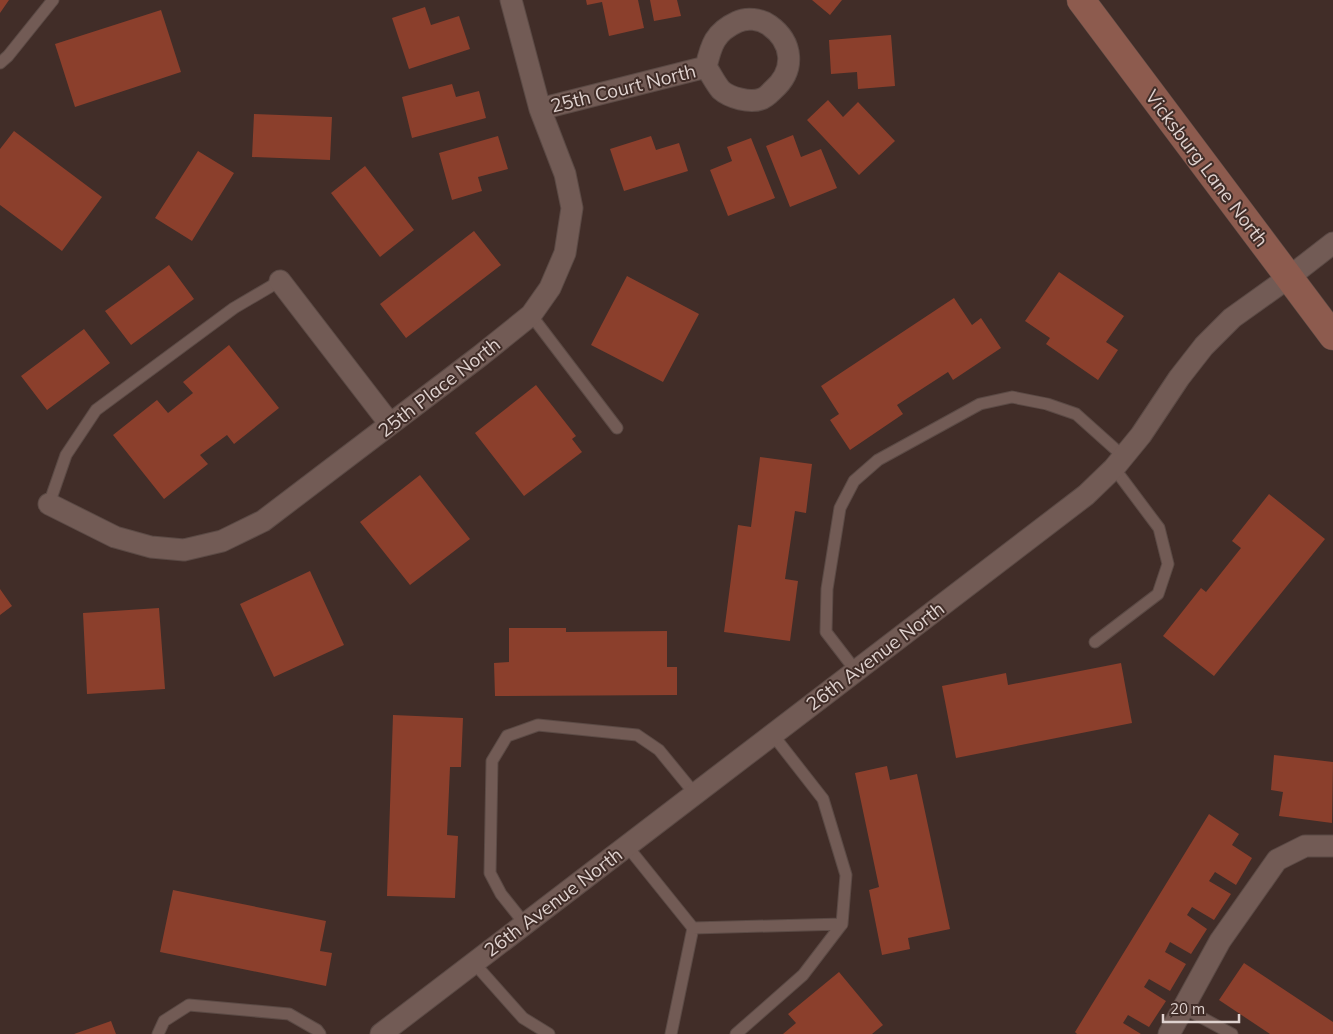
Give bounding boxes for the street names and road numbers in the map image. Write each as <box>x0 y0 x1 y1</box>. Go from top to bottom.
street label: 25th Court North <box>548 58 698 118</box>
street label: Vicksburg Lane North <box>1140 85 1274 251</box>
street label: 25th Place North <box>373 332 505 442</box>
street label: 26th Avenue North <box>801 596 949 716</box>
street label: 26th Avenue North <box>479 842 627 962</box>

